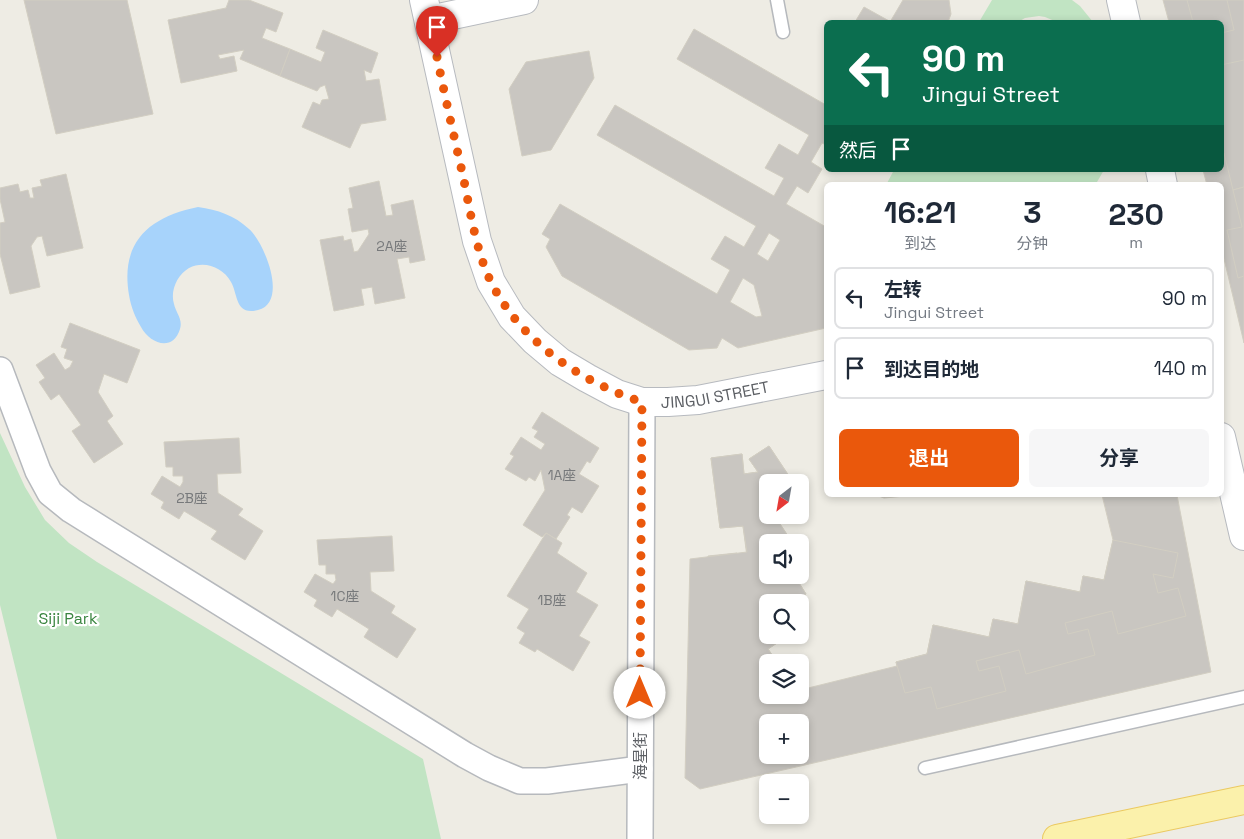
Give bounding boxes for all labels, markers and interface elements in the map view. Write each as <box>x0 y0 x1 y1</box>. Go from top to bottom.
pin <box>416 6 458 57</box>
icon: arrive <box>423 13 451 41</box>
text: 90 m <box>922 37 1005 81</box>
icon: left <box>839 40 904 105</box>
text: Jingui Street <box>922 80 1060 108</box>
icon: arrive <box>887 135 915 163</box>
text: 然后 <box>839 138 877 163</box>
text: 16:21 <box>884 193 956 232</box>
text: 3 <box>1023 193 1042 232</box>
text: 230 <box>1108 195 1164 234</box>
text: m <box>1129 232 1143 253</box>
text: 到达 <box>904 233 936 254</box>
text: 分钟 <box>1016 233 1048 254</box>
house number: 2A座 <box>376 237 408 255</box>
text: 左转 <box>884 277 922 302</box>
icon: left <box>841 284 869 312</box>
text: 90 m <box>1162 286 1207 311</box>
text: Jingui Street <box>884 302 984 323</box>
icon: arrive <box>841 354 869 382</box>
text: 140 m <box>1154 356 1207 381</box>
text: 到达目的地 <box>884 357 979 382</box>
street label: JINGUI STREET <box>661 376 771 413</box>
button: 退出 <box>839 429 1019 487</box>
button: 分享 <box>1029 429 1209 487</box>
house number: 1A座 <box>548 466 576 484</box>
north arrow <box>759 474 809 524</box>
map controls <box>759 474 809 824</box>
house number: 2B座 <box>176 489 208 507</box>
button: sound <box>759 534 809 584</box>
house number: 1C座 <box>331 587 359 605</box>
house number: 1B座 <box>537 591 567 609</box>
button: search <box>759 594 809 644</box>
park label: Siji Park <box>39 608 98 629</box>
button: layers <box>759 654 809 704</box>
position arrow <box>613 666 665 718</box>
button: + <box>759 714 809 764</box>
street label: 海星街 <box>630 732 651 780</box>
button: − <box>759 774 809 824</box>

